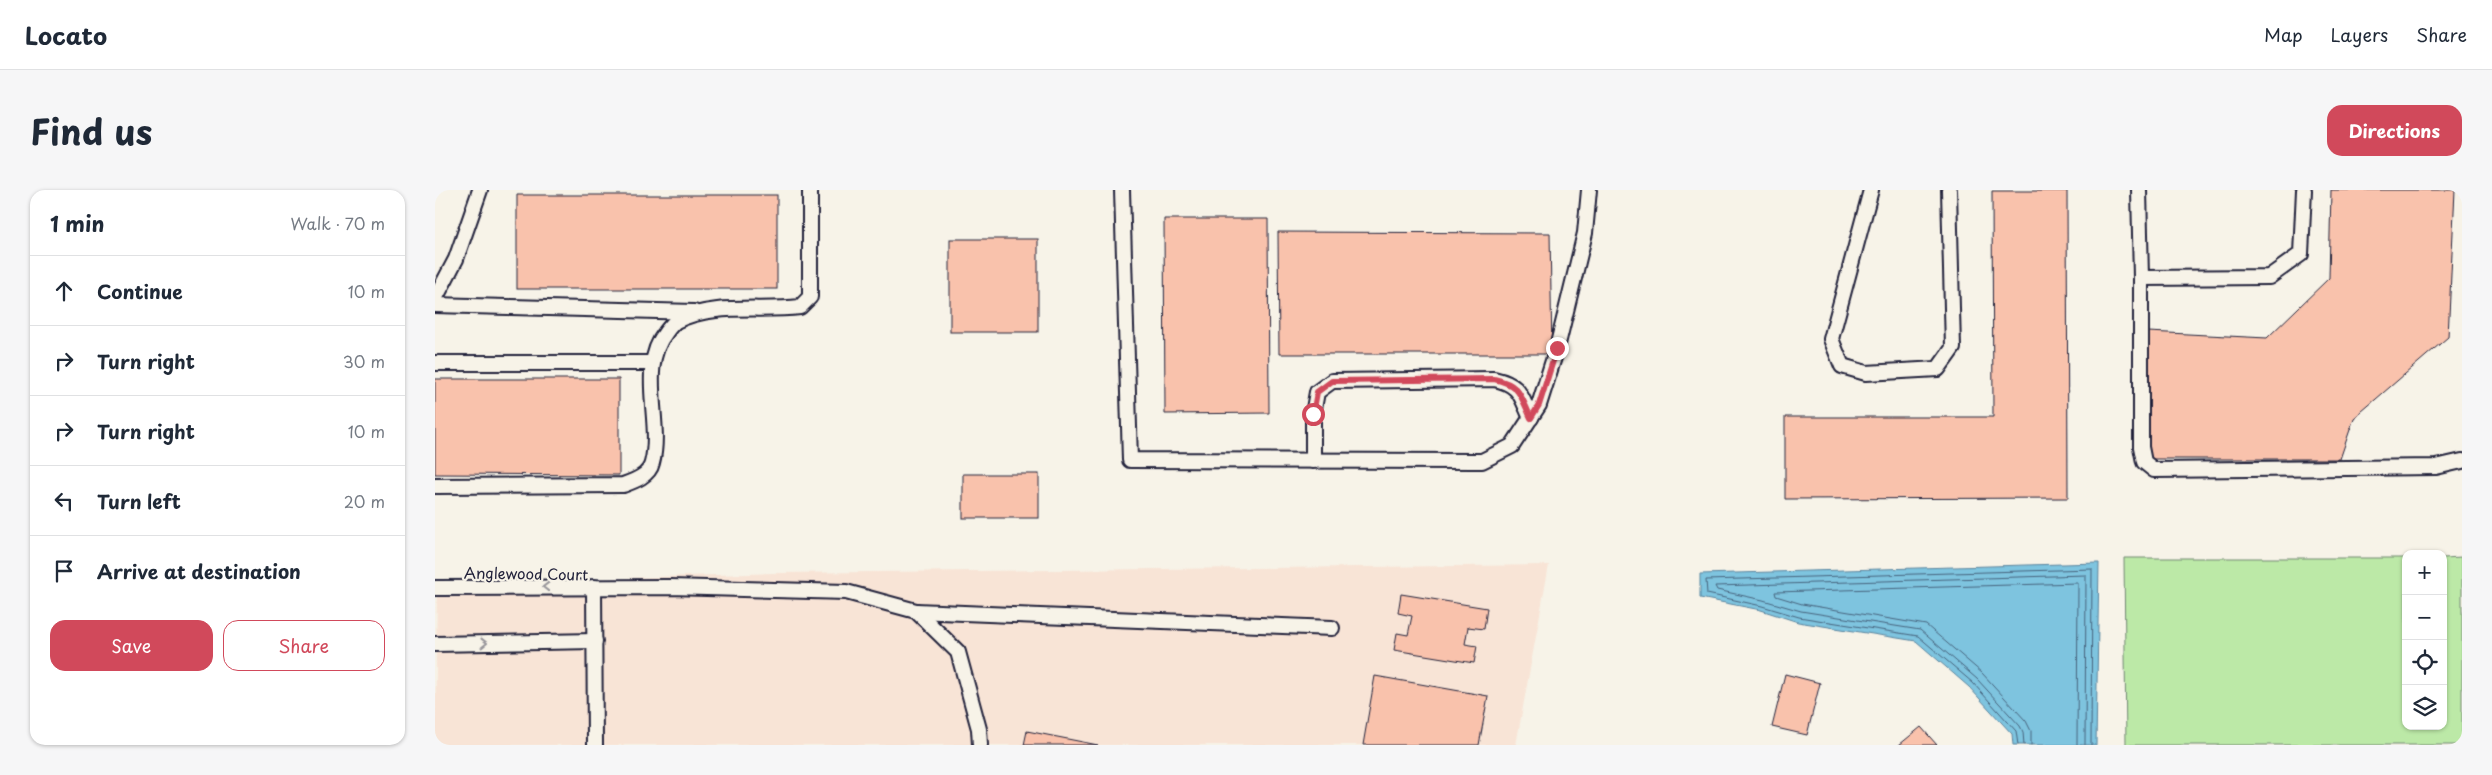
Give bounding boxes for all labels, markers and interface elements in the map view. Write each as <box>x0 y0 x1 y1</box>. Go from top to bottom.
text: Locato <box>25 17 107 53</box>
text: Map <box>2264 21 2303 48</box>
text: Layers <box>2331 21 2388 48</box>
text: Share <box>2416 21 2467 48</box>
text: Find us <box>30 104 152 157</box>
button: Directions <box>2327 105 2462 156</box>
text: 1 min <box>50 207 104 239</box>
text: Walk · 70 m <box>290 211 385 235</box>
icon: ahead <box>50 277 78 305</box>
text: Continue <box>97 277 183 305</box>
text: 10 m <box>348 279 385 303</box>
route end <box>1546 337 1569 360</box>
icon: right <box>50 347 78 375</box>
text: Turn right <box>97 347 195 375</box>
text: 30 m <box>343 349 385 373</box>
route start <box>1302 403 1325 426</box>
icon: right <box>50 417 78 445</box>
text: Turn right <box>97 417 195 445</box>
text: 10 m <box>348 419 385 443</box>
icon: left <box>50 487 78 515</box>
text: Turn left <box>97 487 181 515</box>
text: 20 m <box>344 489 385 513</box>
map controls <box>2402 550 2447 730</box>
button: + <box>2402 550 2447 595</box>
icon: arrive <box>50 557 78 585</box>
text: Arrive at destination <box>97 557 301 585</box>
street label: Anglewood Court <box>464 560 588 586</box>
one-way arrow <box>541 582 549 593</box>
button: − <box>2402 595 2447 640</box>
button: Save <box>50 620 213 671</box>
button: Share <box>223 620 385 671</box>
one-way arrow <box>480 638 488 648</box>
button: locate <box>2402 640 2447 685</box>
button: layers <box>2402 685 2447 730</box>

